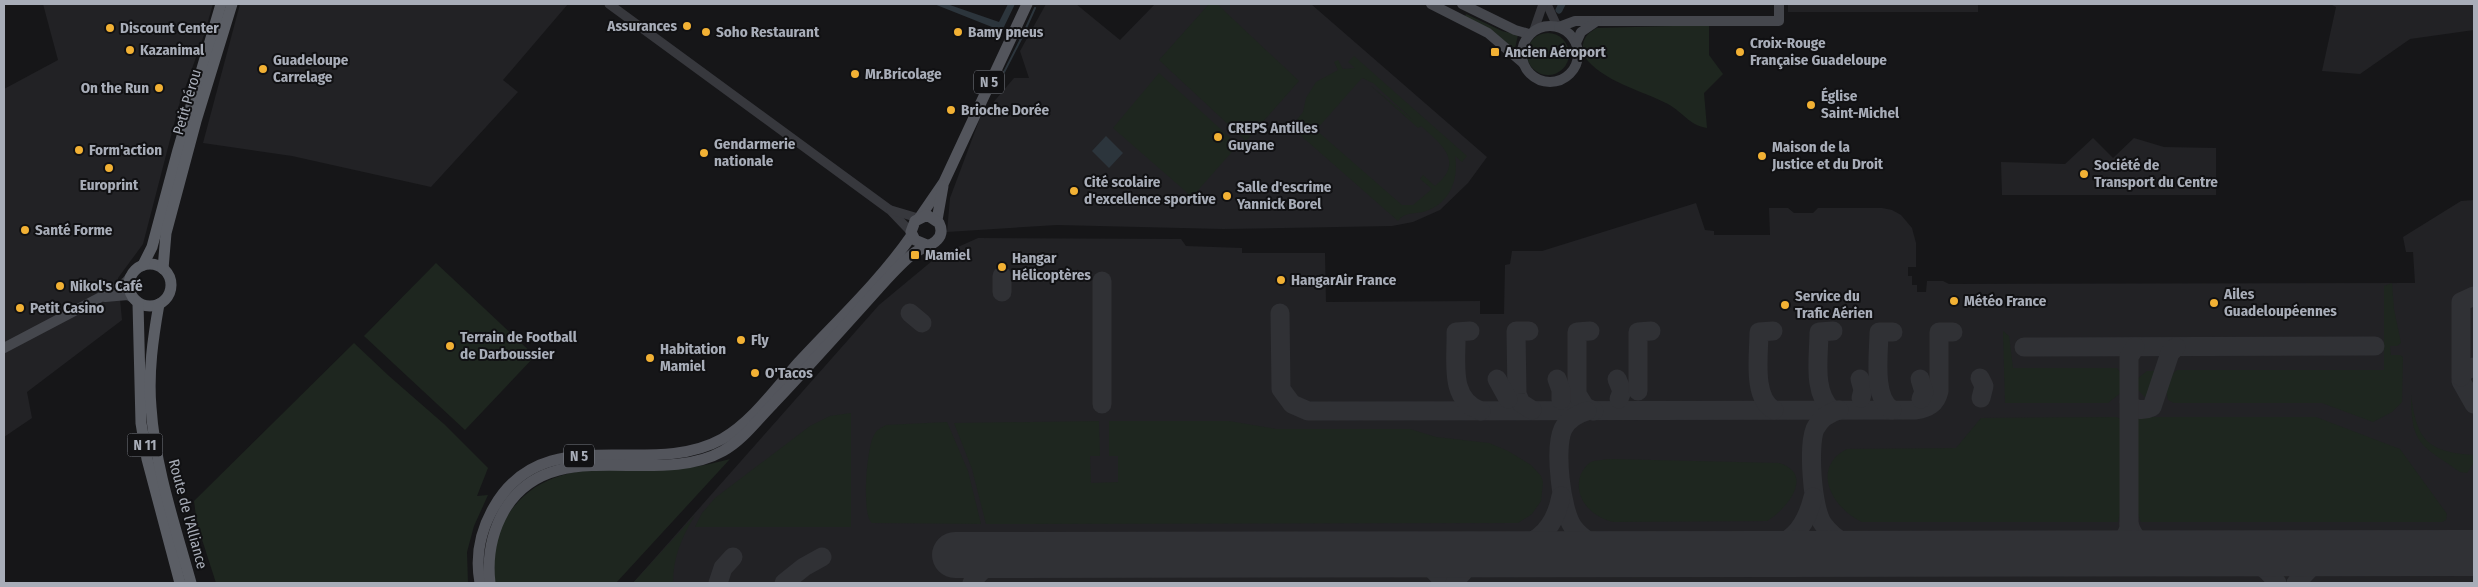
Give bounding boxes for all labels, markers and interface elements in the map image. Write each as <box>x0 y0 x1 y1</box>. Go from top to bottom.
place label: Assurances <box>606 17 677 35</box>
place label: Discount Center <box>120 19 219 37</box>
marker: Assurances <box>681 20 693 32</box>
marker: Discount Center <box>104 22 116 34</box>
place label: Soho Restaurant <box>716 23 820 41</box>
place label: Bamy pneus <box>968 23 1044 41</box>
marker: Soho Restaurant <box>700 26 712 38</box>
marker: Bamy pneus <box>952 26 964 38</box>
place label: Croix-Rouge Française Guadeloupe <box>1750 34 1887 70</box>
place label: Kazanimal <box>140 41 205 59</box>
place label: Ancien Aéroport <box>1504 43 1606 61</box>
marker: Kazanimal <box>124 44 136 56</box>
marker: Ancien Aéroport <box>1489 46 1501 58</box>
marker: Croix-Rouge Française Guadeloupe <box>1734 46 1746 58</box>
place label: Guadeloupe Carrelage <box>273 51 349 86</box>
marker: Guadeloupe Carrelage <box>257 63 269 75</box>
place label: Mr.Bricolage <box>865 65 942 83</box>
street label: Petit Pérou <box>169 67 205 137</box>
marker: Mr.Bricolage <box>849 68 861 80</box>
road number: N 5 <box>974 70 1004 94</box>
place label: On the Run <box>81 79 149 97</box>
marker: On the Run <box>153 82 165 94</box>
place label: Église Saint-Michel <box>1821 87 1900 122</box>
marker: Église Saint-Michel <box>1805 99 1817 111</box>
place label: Brioche Dorée <box>961 101 1050 119</box>
marker: Brioche Dorée <box>945 104 957 116</box>
place label: CREPS Antilles Guyane <box>1228 119 1318 154</box>
marker: CREPS Antilles Guyane <box>1212 131 1224 143</box>
place label: Gendarmerie nationale <box>714 135 796 170</box>
place label: Maison de la Justice et du Droit <box>1771 138 1884 173</box>
place label: Form'action <box>89 141 162 159</box>
marker: Form'action <box>73 144 85 156</box>
marker: Gendarmerie nationale <box>698 147 710 159</box>
marker: Maison de la Justice et du Droit <box>1756 150 1768 162</box>
place label: Société de Transport du Centre <box>2094 156 2218 191</box>
marker: Europrint <box>103 162 115 174</box>
marker: Société de Transport du Centre <box>2078 168 2090 180</box>
place label: Cité scolaire d'excellence sportive <box>1084 173 1216 208</box>
place label: Europrint <box>80 176 139 194</box>
place label: Salle d'escrime Yannick Borel <box>1236 178 1332 213</box>
marker: Cité scolaire d'excellence sportive <box>1068 185 1080 197</box>
marker: Salle d'escrime Yannick Borel <box>1221 190 1233 202</box>
place label: Santé Forme <box>35 221 113 239</box>
marker: Santé Forme <box>19 224 31 236</box>
place label: Mamiel <box>925 246 971 264</box>
marker: Mamiel <box>909 249 921 261</box>
place label: Hangar Hélicoptères <box>1012 249 1091 284</box>
marker: Hangar Hélicoptères <box>996 261 1008 273</box>
place label: HangarAir France <box>1291 271 1397 289</box>
marker: HangarAir France <box>1275 274 1287 286</box>
place label: Nikol's Café <box>70 277 143 295</box>
marker: Nikol's Café <box>54 280 66 292</box>
place label: Ailes Guadeloupéennes <box>2223 285 2337 320</box>
place label: Service du Trafic Aérien <box>1795 287 1873 322</box>
place label: Météo France <box>1964 292 2047 310</box>
marker: Météo France <box>1948 295 1960 307</box>
marker: Ailes Guadeloupéennes <box>2208 297 2220 309</box>
place label: Petit Casino <box>30 299 104 317</box>
marker: Service du Trafic Aérien <box>1779 299 1791 311</box>
marker: Petit Casino <box>14 302 26 314</box>
place label: Terrain de Football de Darboussier <box>460 328 578 363</box>
place label: Fly <box>751 331 769 349</box>
marker: Fly <box>735 334 747 346</box>
marker: Terrain de Football de Darboussier <box>444 340 456 352</box>
place label: Habitation Mamiel <box>660 340 726 375</box>
marker: Habitation Mamiel <box>644 352 656 364</box>
place label: O'Tacos <box>765 364 813 382</box>
marker: O'Tacos <box>749 367 761 379</box>
road number: N 11 <box>128 434 162 456</box>
road number: N 5 <box>564 444 594 468</box>
street label: Route de l'Alliance <box>165 457 211 571</box>

